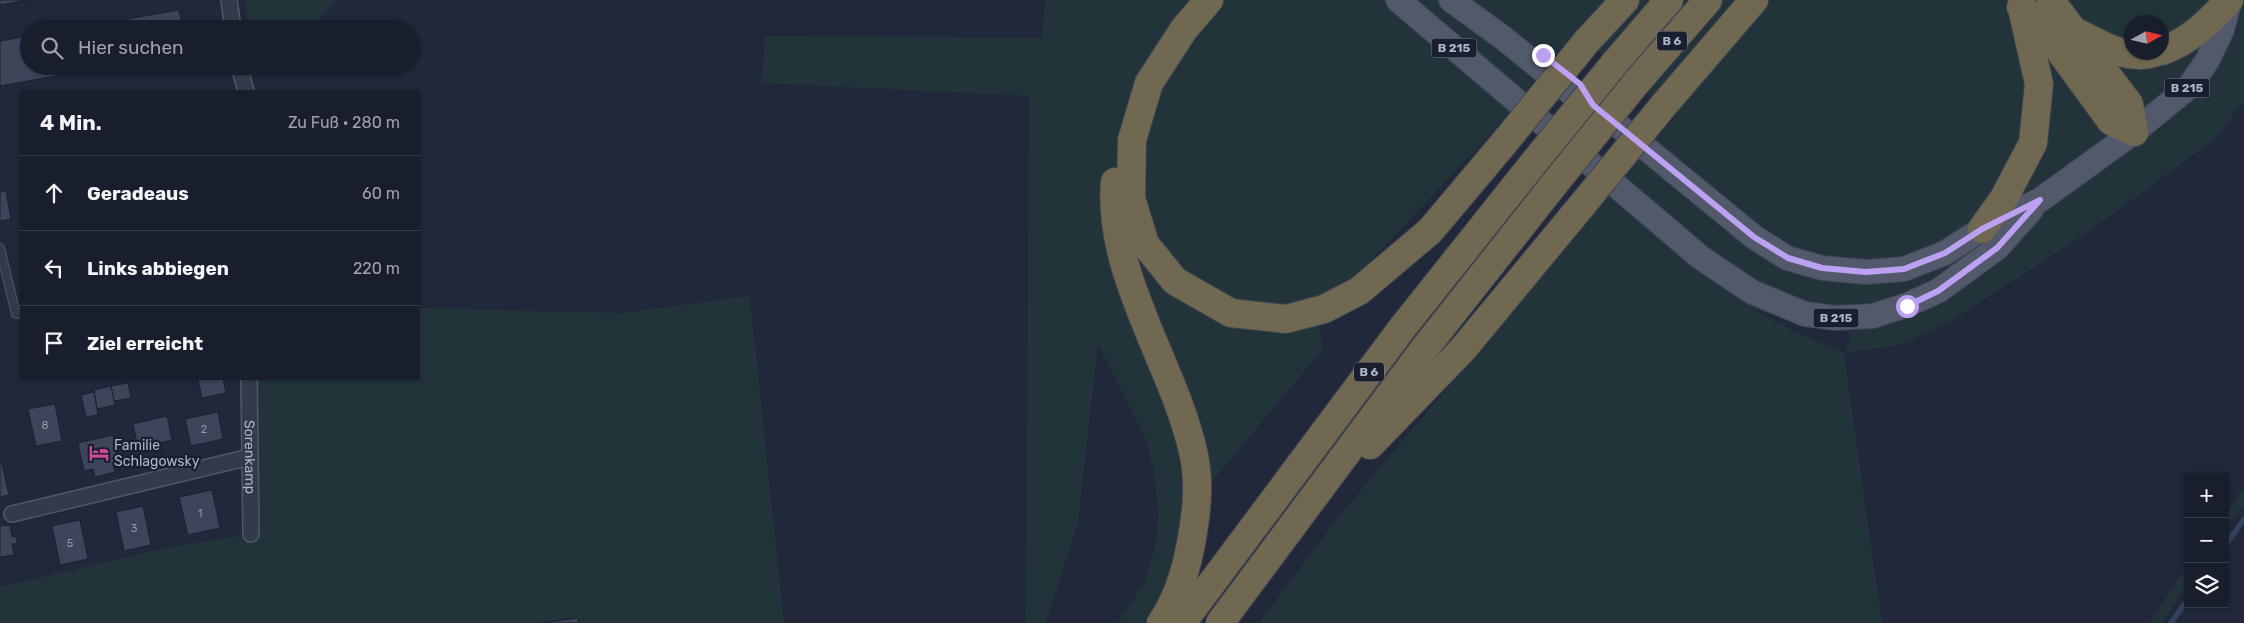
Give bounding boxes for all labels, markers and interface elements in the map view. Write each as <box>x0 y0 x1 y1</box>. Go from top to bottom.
north arrow <box>2124 15 2169 60</box>
search box <box>20 20 420 75</box>
road number: B 6 <box>1657 31 1687 50</box>
icon: search <box>38 34 66 62</box>
text: Hier suchen <box>78 36 184 59</box>
road number: B 215 <box>1432 38 1476 58</box>
route end <box>1532 44 1555 67</box>
road number: B 215 <box>2164 78 2210 98</box>
text: 4 Min. <box>40 110 102 135</box>
text: Zu Fuß · 280 m <box>288 113 400 132</box>
icon: ahead <box>40 179 68 207</box>
text: Geradeaus <box>87 182 189 205</box>
text: 60 m <box>362 184 400 203</box>
icon: left <box>40 254 68 282</box>
text: Links abbiegen <box>87 257 229 280</box>
text: 220 m <box>353 259 400 278</box>
route start <box>1896 295 1919 318</box>
road number: B 215 <box>1814 308 1858 328</box>
icon: arrive <box>40 329 68 357</box>
text: Ziel erreicht <box>87 332 203 355</box>
road number: B 6 <box>1354 362 1384 382</box>
house number: 8 <box>42 419 49 432</box>
street label: Sorenkamp <box>241 420 258 494</box>
house number: 2 <box>201 423 207 436</box>
place label: Familie Schlagowsky <box>114 437 200 470</box>
hotel icon: Familie Schlagowsky <box>88 442 110 464</box>
map controls <box>2184 473 2229 608</box>
button: + <box>2184 473 2229 518</box>
house number: 1 <box>198 507 202 520</box>
button: − <box>2184 518 2229 563</box>
house number: 3 <box>131 522 138 535</box>
house number: 5 <box>67 537 74 550</box>
button: layers <box>2184 563 2229 608</box>

